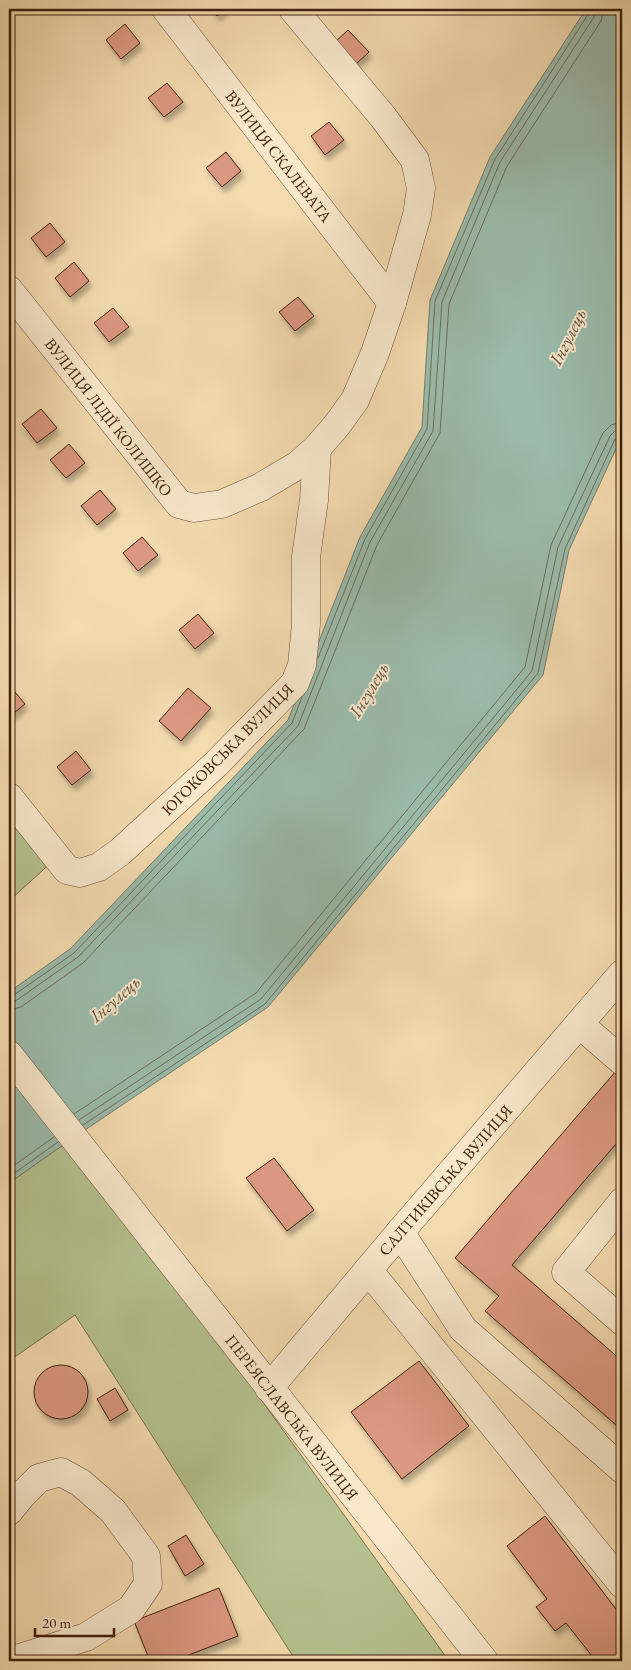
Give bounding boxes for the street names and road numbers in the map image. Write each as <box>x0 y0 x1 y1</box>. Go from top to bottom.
street label: ВУЛИЦЯ СКАЛЕВАТА <box>221 86 337 227</box>
street label: ВУЛИЦЯ ЛІДІЇ КОЛИШКО <box>40 334 177 501</box>
street label: ЮГОКОВСЬКА ВУЛИЦЯ <box>157 679 298 820</box>
street label: САЛТИКІВСЬКА ВУЛИЦЯ <box>374 1100 517 1260</box>
street label: ПЕРЕЯСЛАВСЬКА ВУЛИЦЯ <box>220 1330 363 1505</box>

